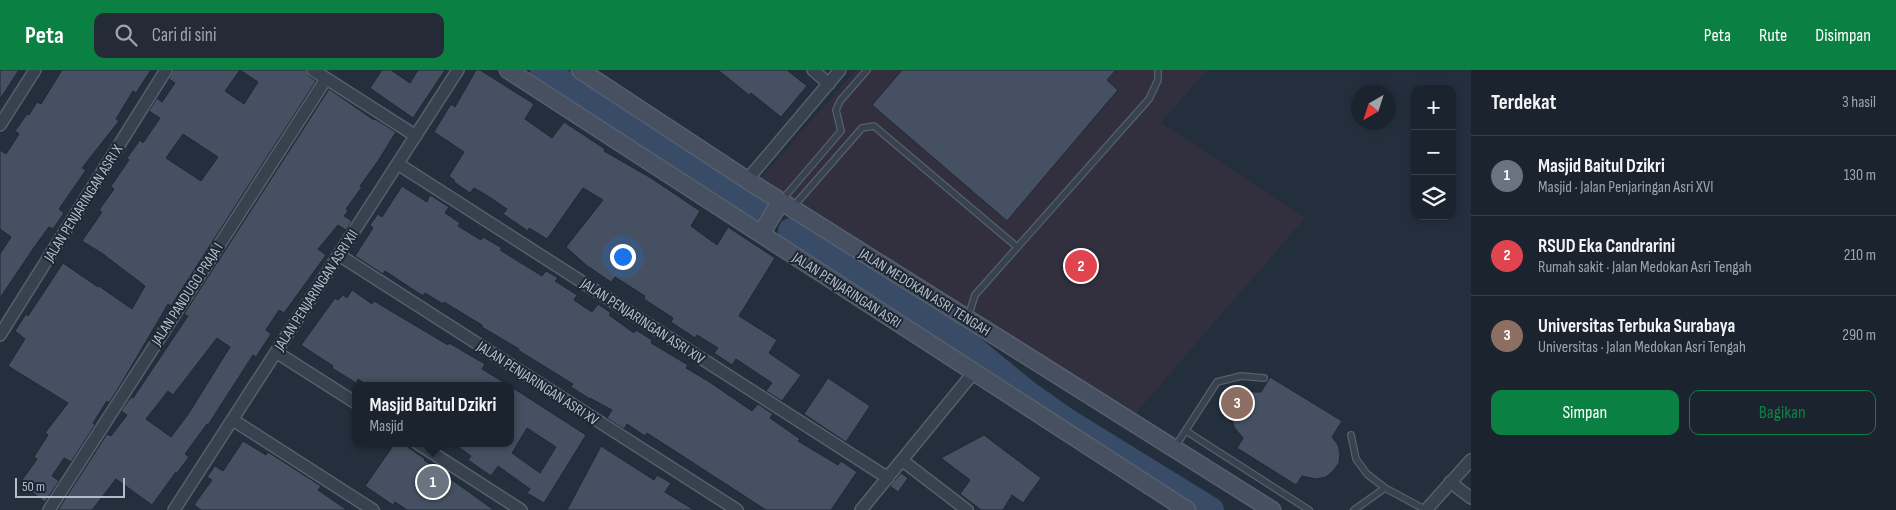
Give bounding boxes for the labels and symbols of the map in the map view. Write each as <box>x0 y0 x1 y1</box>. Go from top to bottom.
north arrow <box>1351 85 1396 130</box>
street label: JALAN PENJARINGAN ASRI X <box>39 141 127 266</box>
street label: JALAN PENJARINGAN ASRI XII <box>270 226 363 355</box>
street label: JALAN PANDUGO PRAJA I <box>147 239 228 350</box>
your location <box>610 244 636 270</box>
street label: JALAN MEDOKAN ASRI TENGAH <box>855 244 994 341</box>
pin: 2 <box>1065 247 1097 285</box>
street label: JALAN PENJARINGAN ASRI <box>788 248 905 333</box>
street label: JALAN PENJARINGAN ASRI XIV <box>576 274 709 369</box>
street label: JALAN PENJARINGAN ASRI XV <box>472 336 602 430</box>
pin: 3 <box>1221 384 1253 422</box>
pin: 1 <box>417 463 449 501</box>
scale bar <box>15 475 125 498</box>

